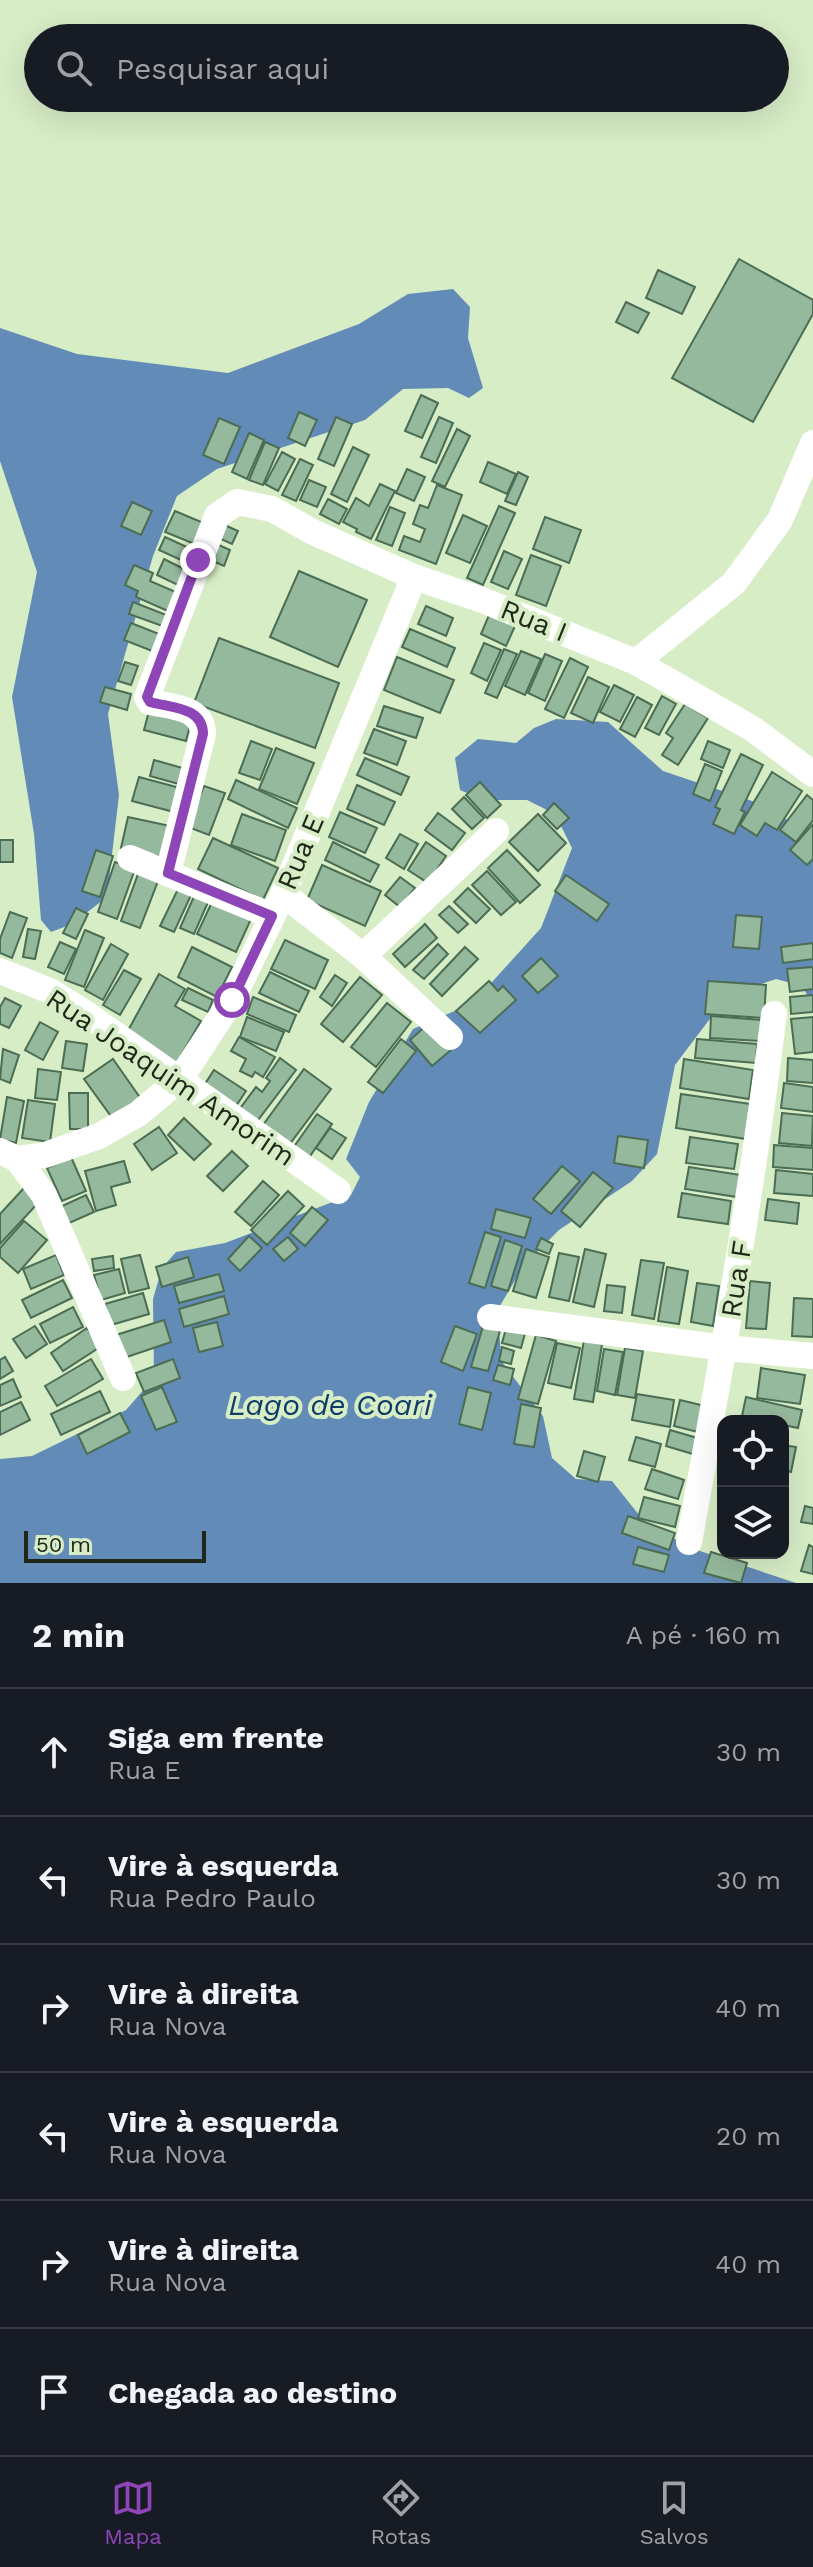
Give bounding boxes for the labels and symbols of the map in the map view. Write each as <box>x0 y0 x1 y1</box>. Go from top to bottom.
route end <box>180 542 216 578</box>
street label: Rua I <box>496 592 572 649</box>
street label: Rua E <box>270 810 331 895</box>
street label: Rua Joaquim Amorim <box>40 982 301 1173</box>
route start <box>214 982 250 1018</box>
street label: Rua F <box>714 1238 759 1320</box>
water label: Lago de Coari <box>228 1387 433 1422</box>
scale bar <box>24 1527 206 1563</box>

